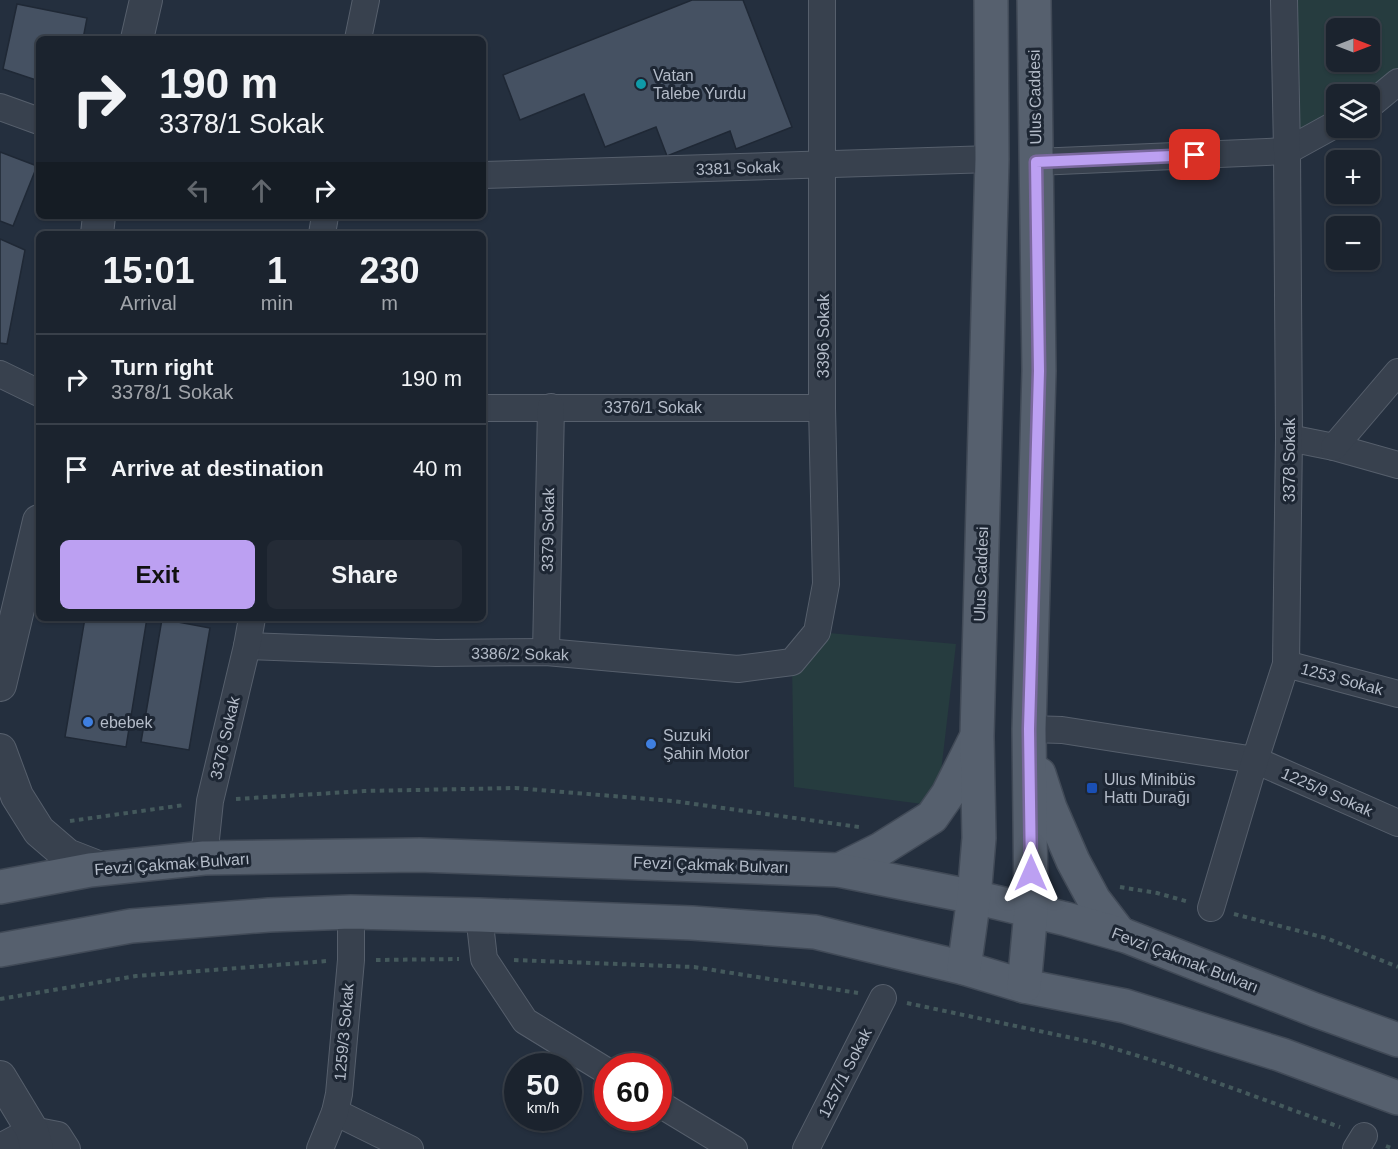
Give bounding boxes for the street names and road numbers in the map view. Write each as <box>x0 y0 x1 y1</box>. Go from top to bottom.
street label: Ulus Caddesi <box>1026 49 1044 145</box>
street label: 3381 Sokak <box>695 158 782 178</box>
street label: 3396 Sokak <box>815 293 832 378</box>
street label: 3376/1 Sokak <box>604 399 703 416</box>
street label: 3378 Sokak <box>1281 417 1298 502</box>
street label: 3379 Sokak <box>539 487 557 572</box>
street label: Ulus Caddesi <box>971 526 991 622</box>
street label: 3386/2 Sokak <box>471 645 570 663</box>
street label: 1253 Sokak <box>1299 660 1386 698</box>
street label: 3376 Sokak <box>207 694 243 781</box>
street label: 1225/9 Sokak <box>1279 764 1376 820</box>
street label: Fevzi Çakmak Bulvarı <box>94 850 250 878</box>
street label: Fevzi Çakmak Bulvarı <box>633 854 789 876</box>
street label: Fevzi Çakmak Bulvarı <box>1109 924 1261 996</box>
street label: 1259/3 Sokak <box>331 982 357 1081</box>
street label: 1257/1 Sokak <box>815 1025 875 1120</box>

